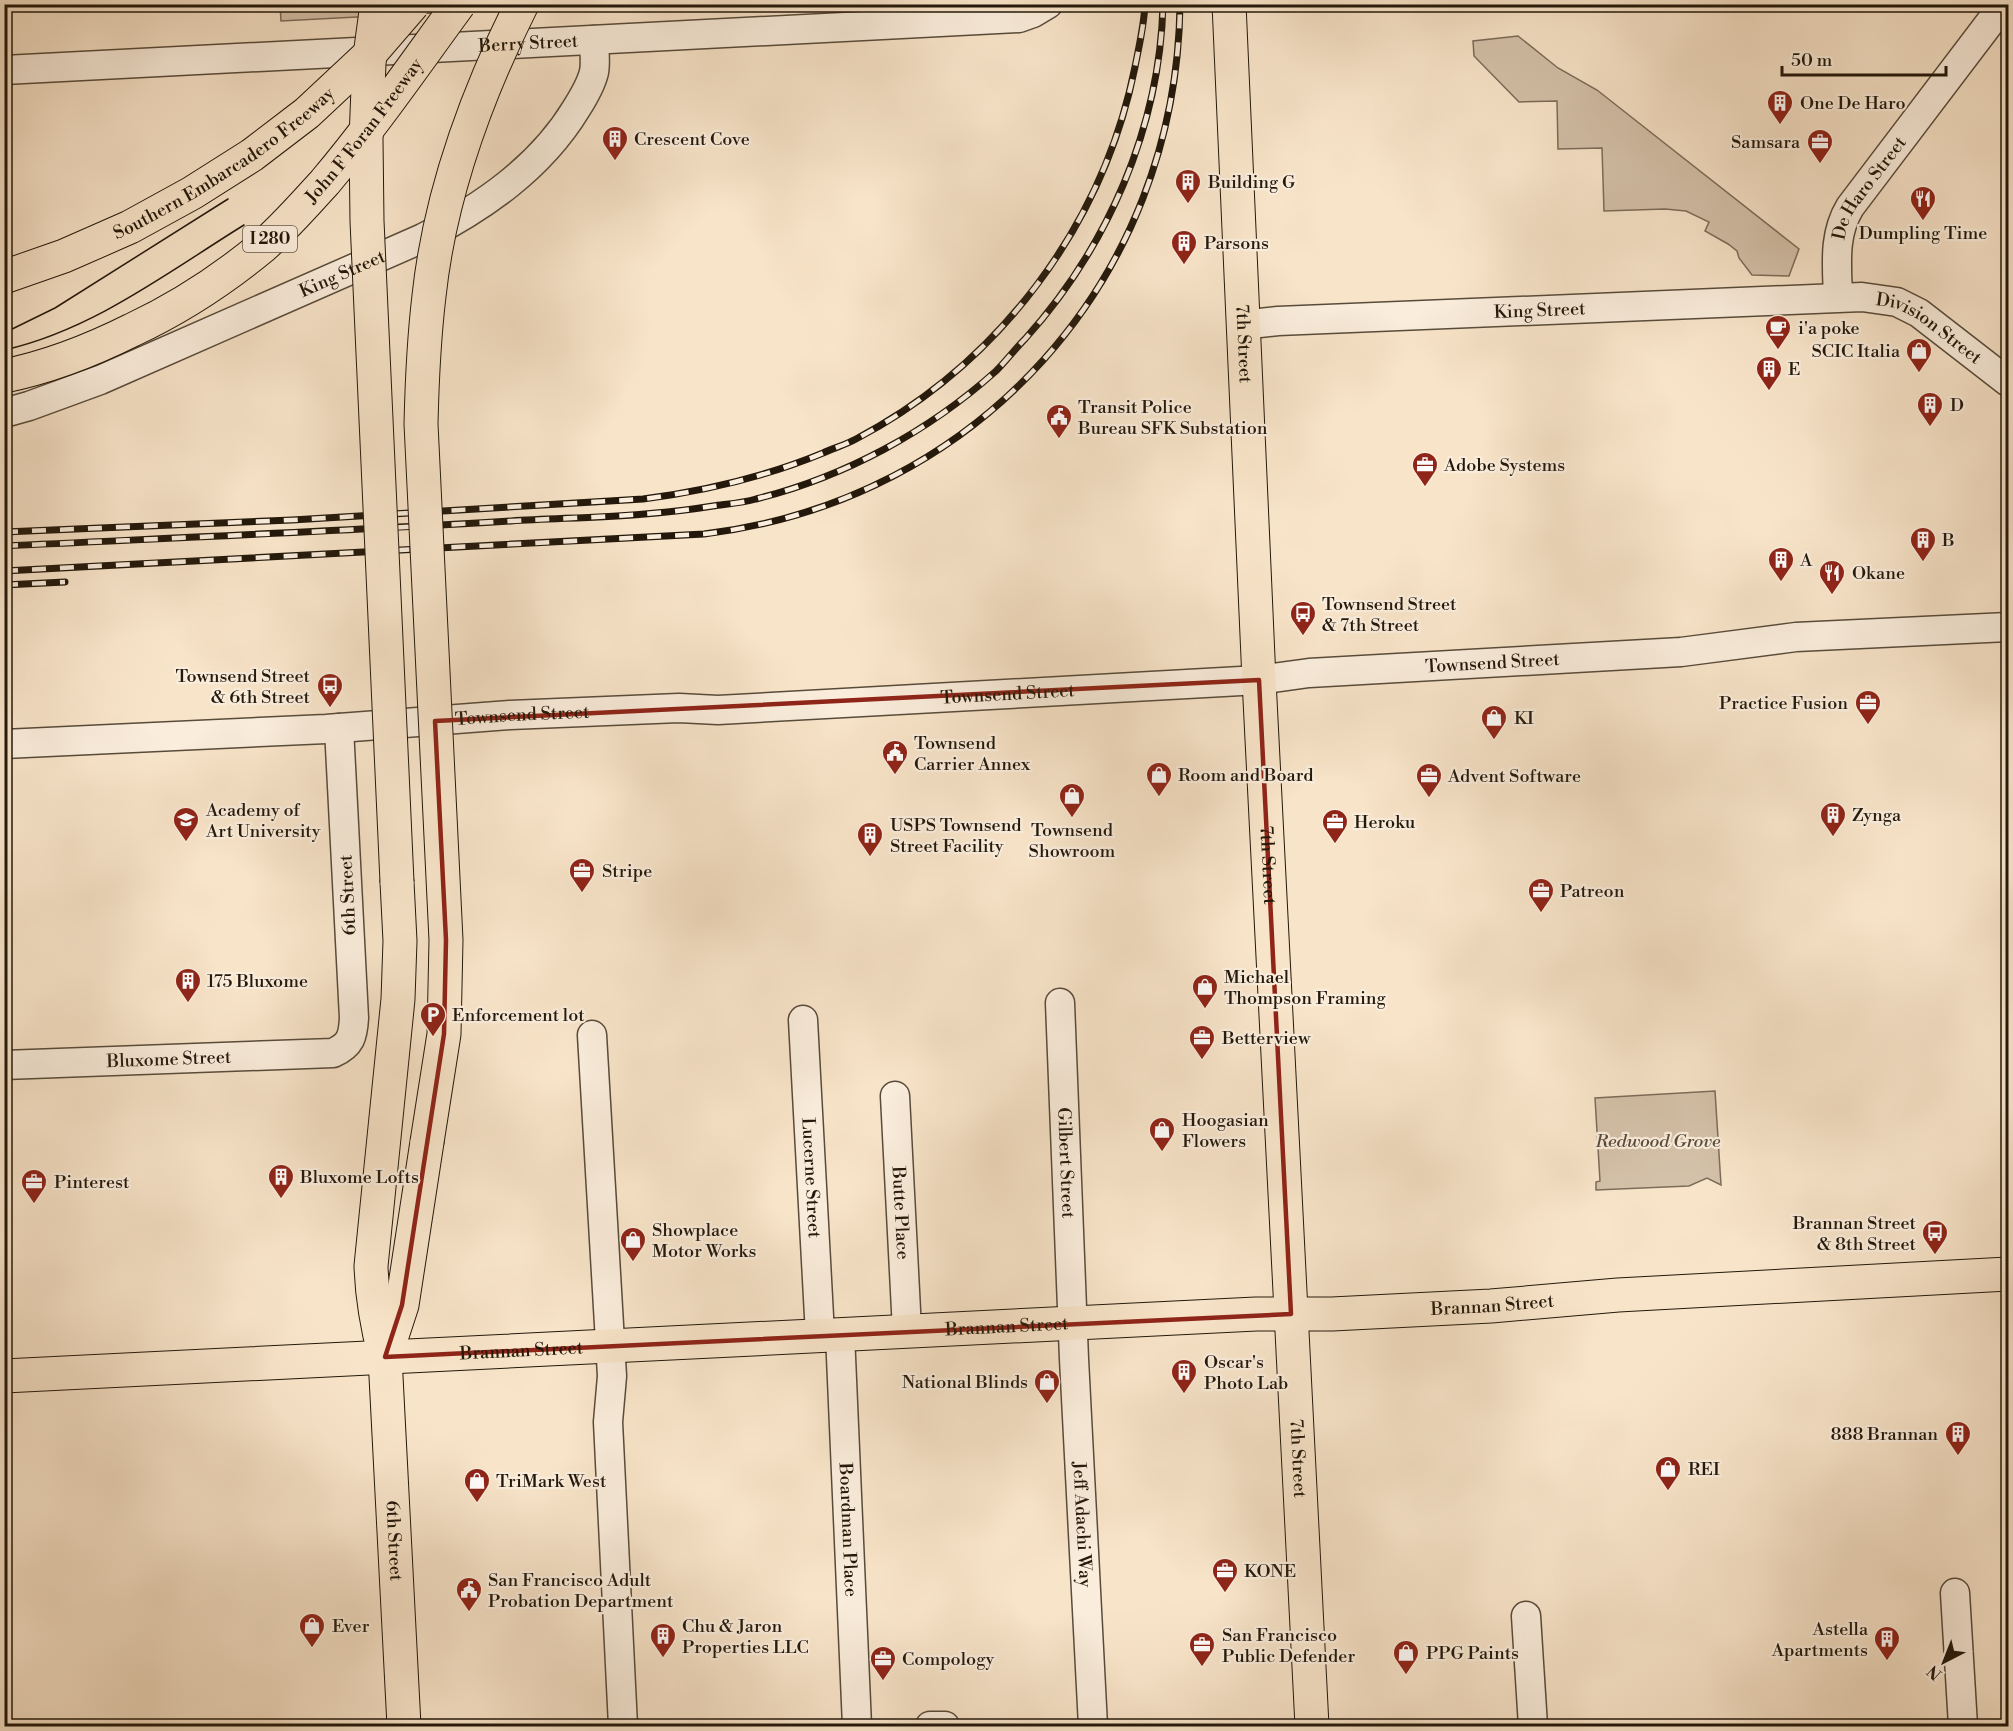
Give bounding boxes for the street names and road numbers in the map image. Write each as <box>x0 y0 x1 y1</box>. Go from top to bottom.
street label: Berry Street <box>477 29 579 57</box>
street label: John F Foran Freeway <box>299 53 428 209</box>
street label: Southern Embarcadero Freeway <box>109 82 339 245</box>
street label: De Haro Street <box>1827 131 1912 242</box>
road number: I 280 <box>243 226 297 252</box>
street label: King Street <box>295 244 389 303</box>
street label: Division Street <box>1874 288 1987 369</box>
street label: King Street <box>1493 297 1587 324</box>
street label: 7th Street <box>1231 304 1257 384</box>
street label: Townsend Street <box>1424 647 1561 678</box>
street label: Townsend Street <box>940 679 1076 709</box>
street label: Townsend Street <box>454 700 590 731</box>
street label: 7th Street <box>1255 825 1282 906</box>
street label: 6th Street <box>334 853 362 936</box>
street label: Bluxome Street <box>105 1045 232 1073</box>
street label: Gilbert Street <box>1053 1107 1080 1220</box>
street label: Lucerne Street <box>797 1117 826 1239</box>
street label: Butte Place <box>887 1165 915 1260</box>
street label: Brannan Street <box>1429 1289 1555 1321</box>
street label: Brannan Street <box>944 1312 1070 1341</box>
street label: Brannan Street <box>458 1336 584 1365</box>
street label: 7th Street <box>1285 1418 1312 1499</box>
street label: Jeff Adachi Way <box>1068 1460 1097 1588</box>
street label: Boardman Place <box>834 1461 863 1597</box>
street label: 6th Street <box>381 1500 408 1582</box>

